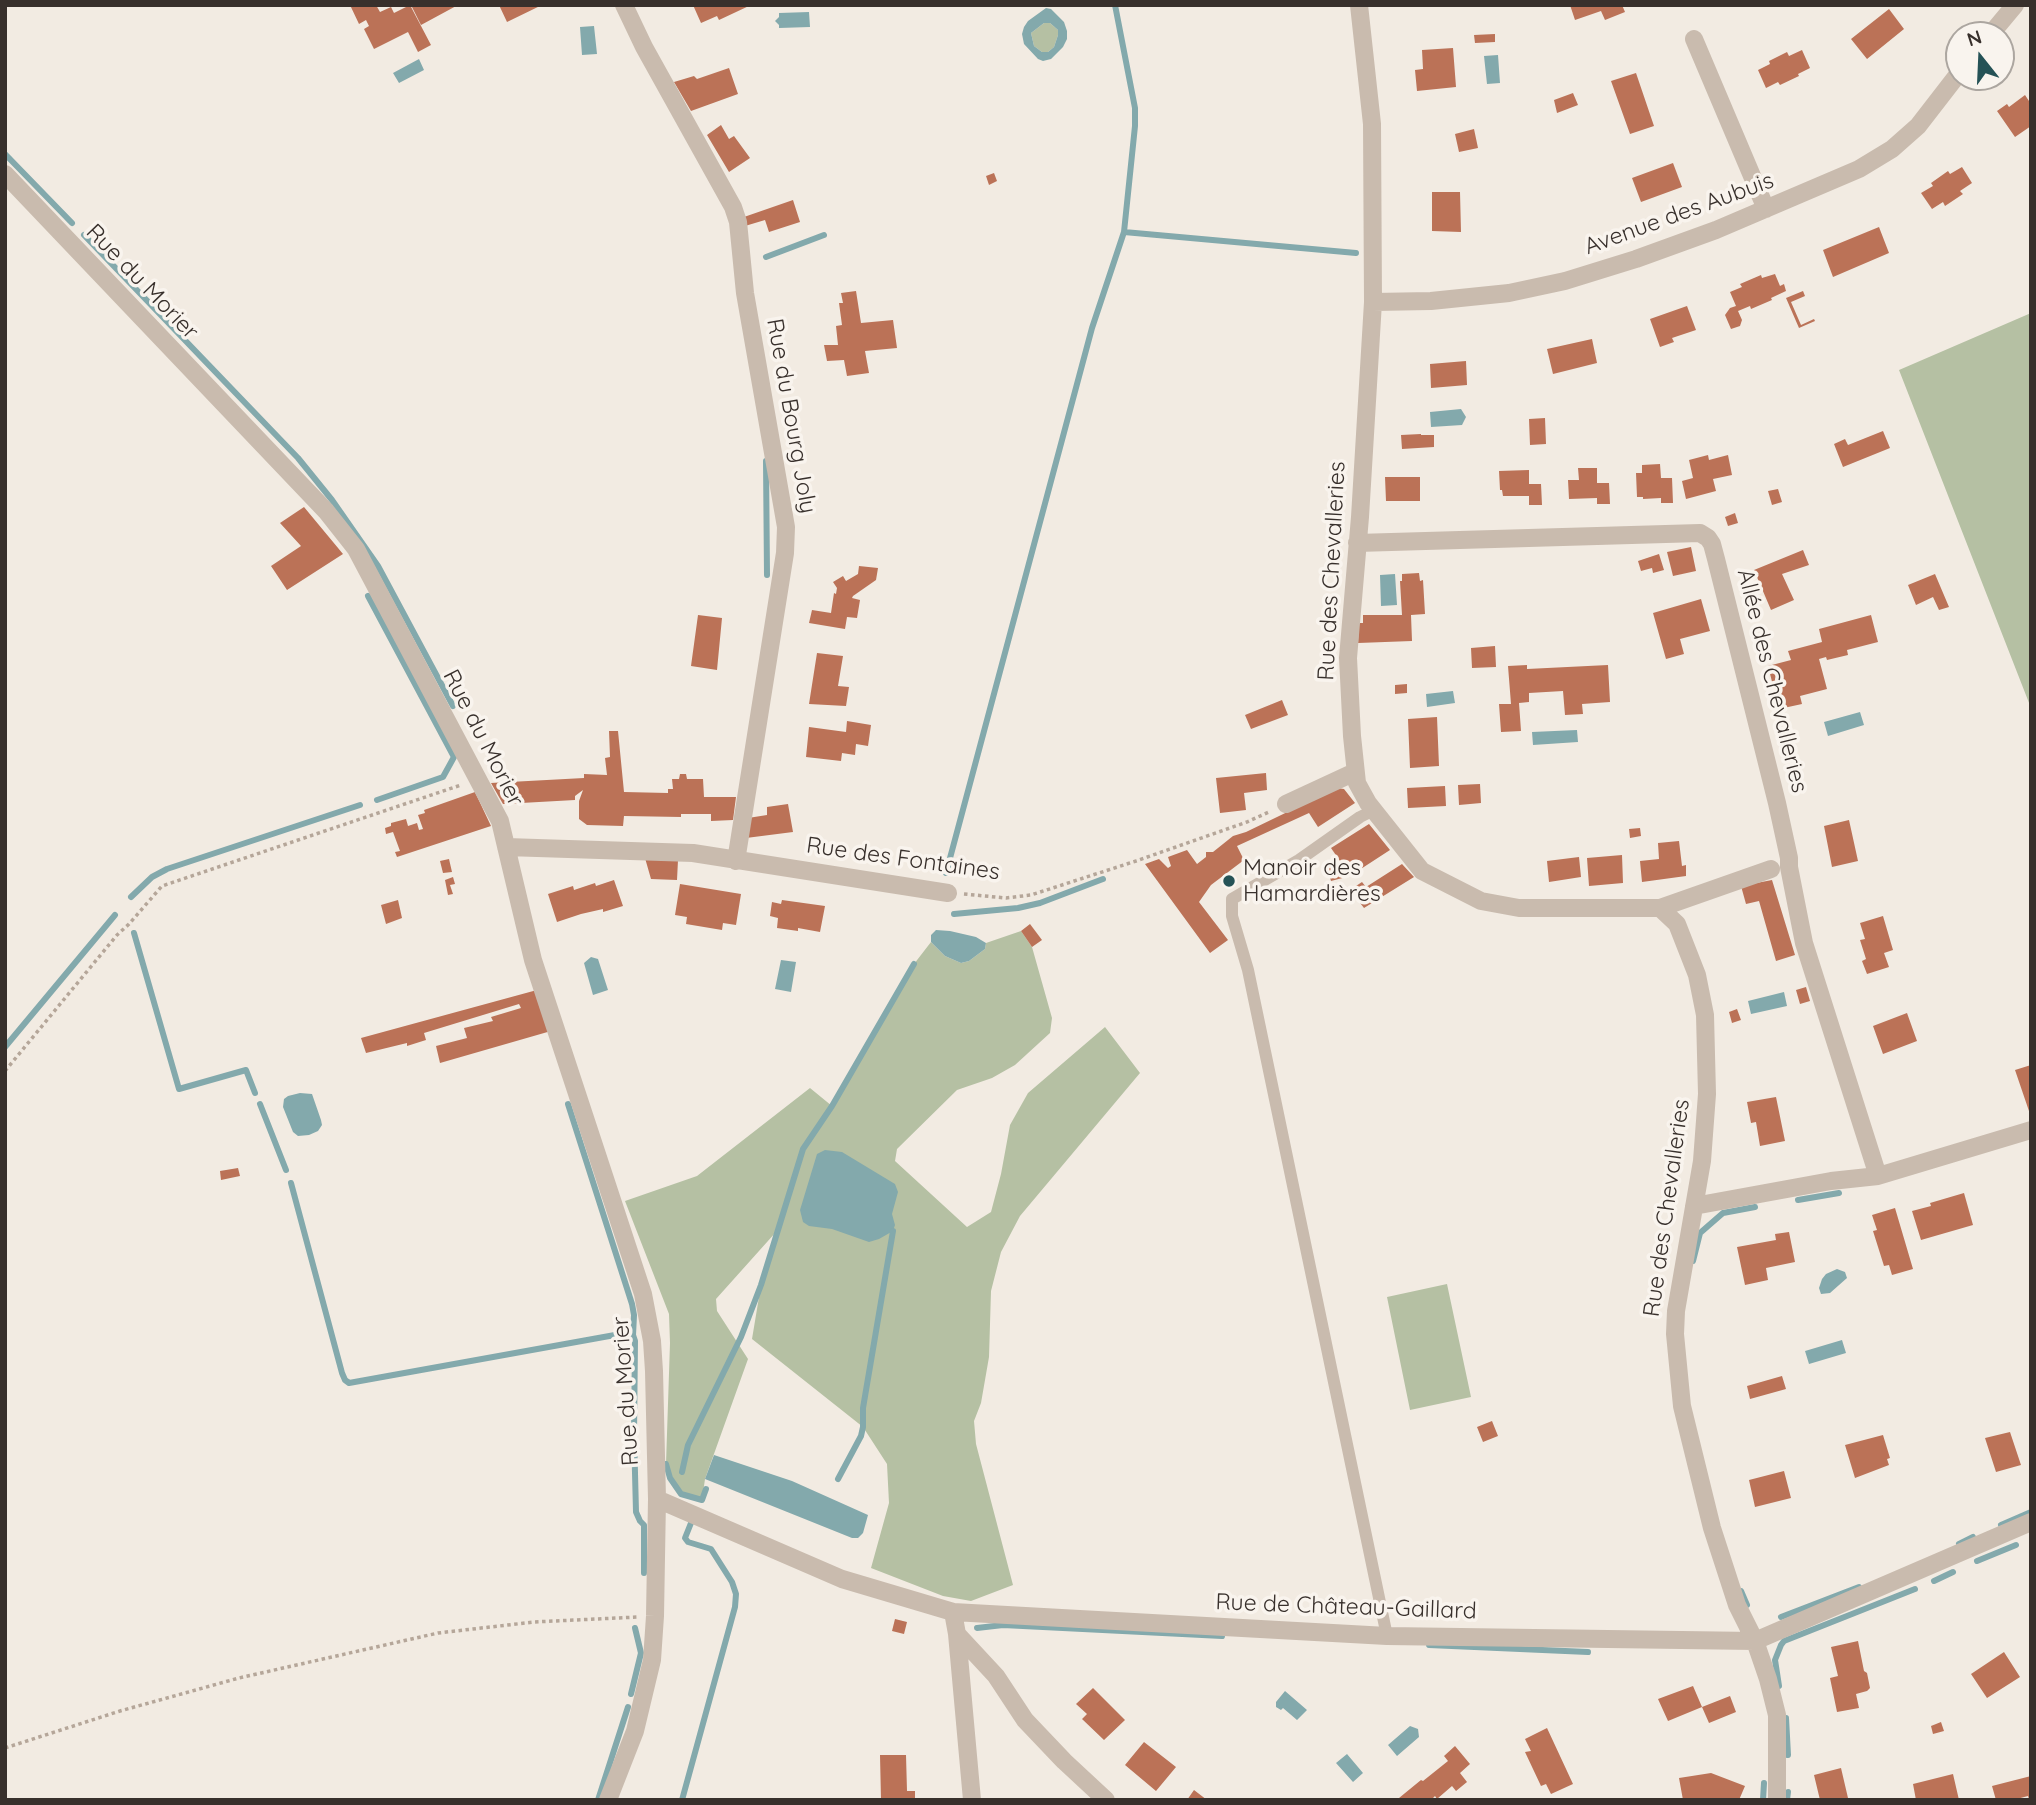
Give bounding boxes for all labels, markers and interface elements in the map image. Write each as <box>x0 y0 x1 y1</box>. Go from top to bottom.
north arrow <box>1945 21 2015 91</box>
text: N <box>1964 24 1984 52</box>
street label: Avenue des Aubuis <box>1581 167 1777 261</box>
street label: Rue du Morier <box>80 219 204 345</box>
street label: Rue du Bourg Joly <box>760 316 822 516</box>
street label: Rue des Chevalleries <box>1312 461 1352 681</box>
street label: Allée des Chevalleries <box>1731 566 1813 796</box>
street label: Rue du Morier <box>437 665 529 811</box>
street label: Rue des Fontaines <box>804 832 1002 886</box>
place label: Manoir des Hamardières <box>1243 854 1381 908</box>
marker: Manoir des Hamardières <box>1221 873 1237 889</box>
street label: Rue des Chevalleries <box>1638 1097 1696 1319</box>
street label: Rue du Morier <box>607 1315 645 1467</box>
street label: Rue de Château-Gaillard <box>1215 1589 1477 1625</box>

